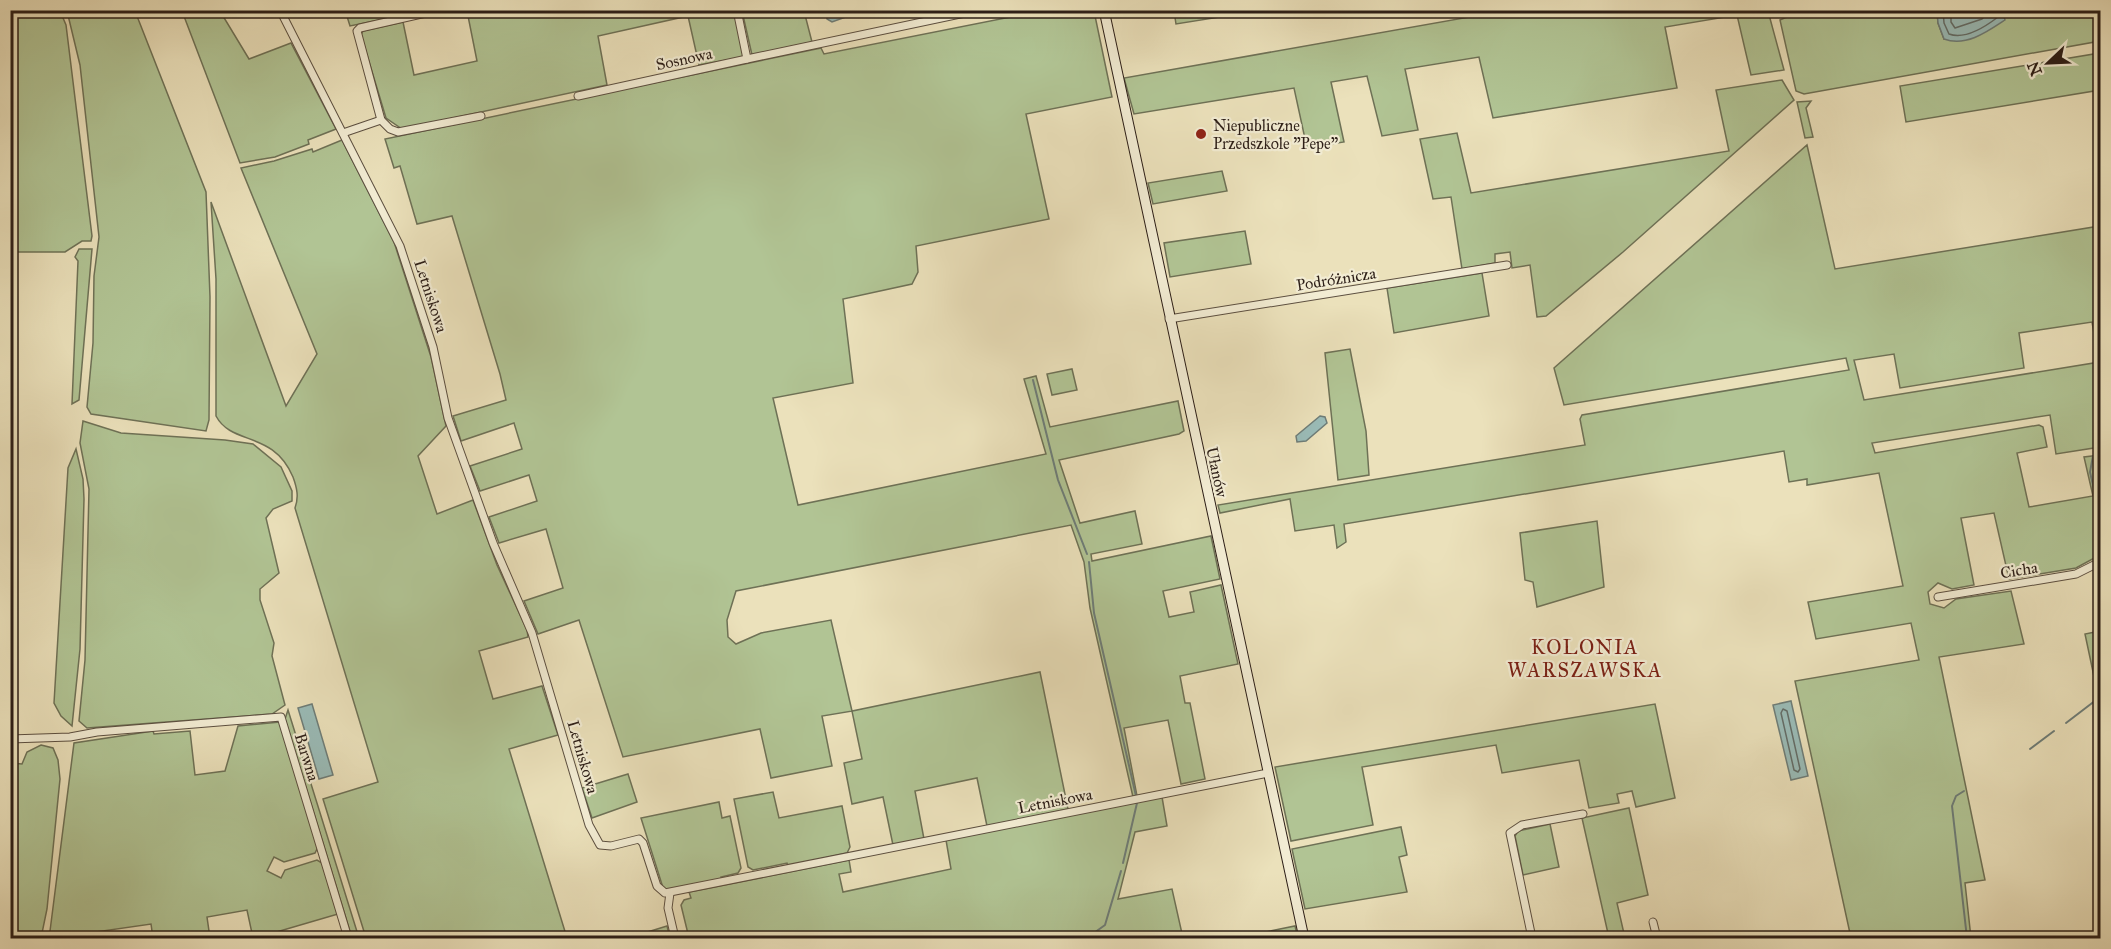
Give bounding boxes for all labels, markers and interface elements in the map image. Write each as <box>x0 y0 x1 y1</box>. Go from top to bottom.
north arrow <box>2018 33 2078 93</box>
street label: Sosnowa <box>654 44 714 74</box>
text: N <box>2023 58 2046 79</box>
place label: Niepubliczne Przedszkole "Pepe" <box>1213 116 1338 153</box>
marker: Niepubliczne Przedszkole "Pepe" <box>1194 127 1208 141</box>
street label: Letniskowa <box>410 257 452 335</box>
street label: Podróżnicza <box>1295 263 1377 295</box>
street label: Ułanów <box>1202 445 1232 499</box>
street label: Cicha <box>1999 558 2039 582</box>
district label: KOLONIA WARSZAWSKA <box>1507 635 1663 682</box>
street label: Letniskowa <box>563 718 603 796</box>
street label: Barwna <box>291 731 323 784</box>
street label: Letniskowa <box>1016 784 1094 818</box>

